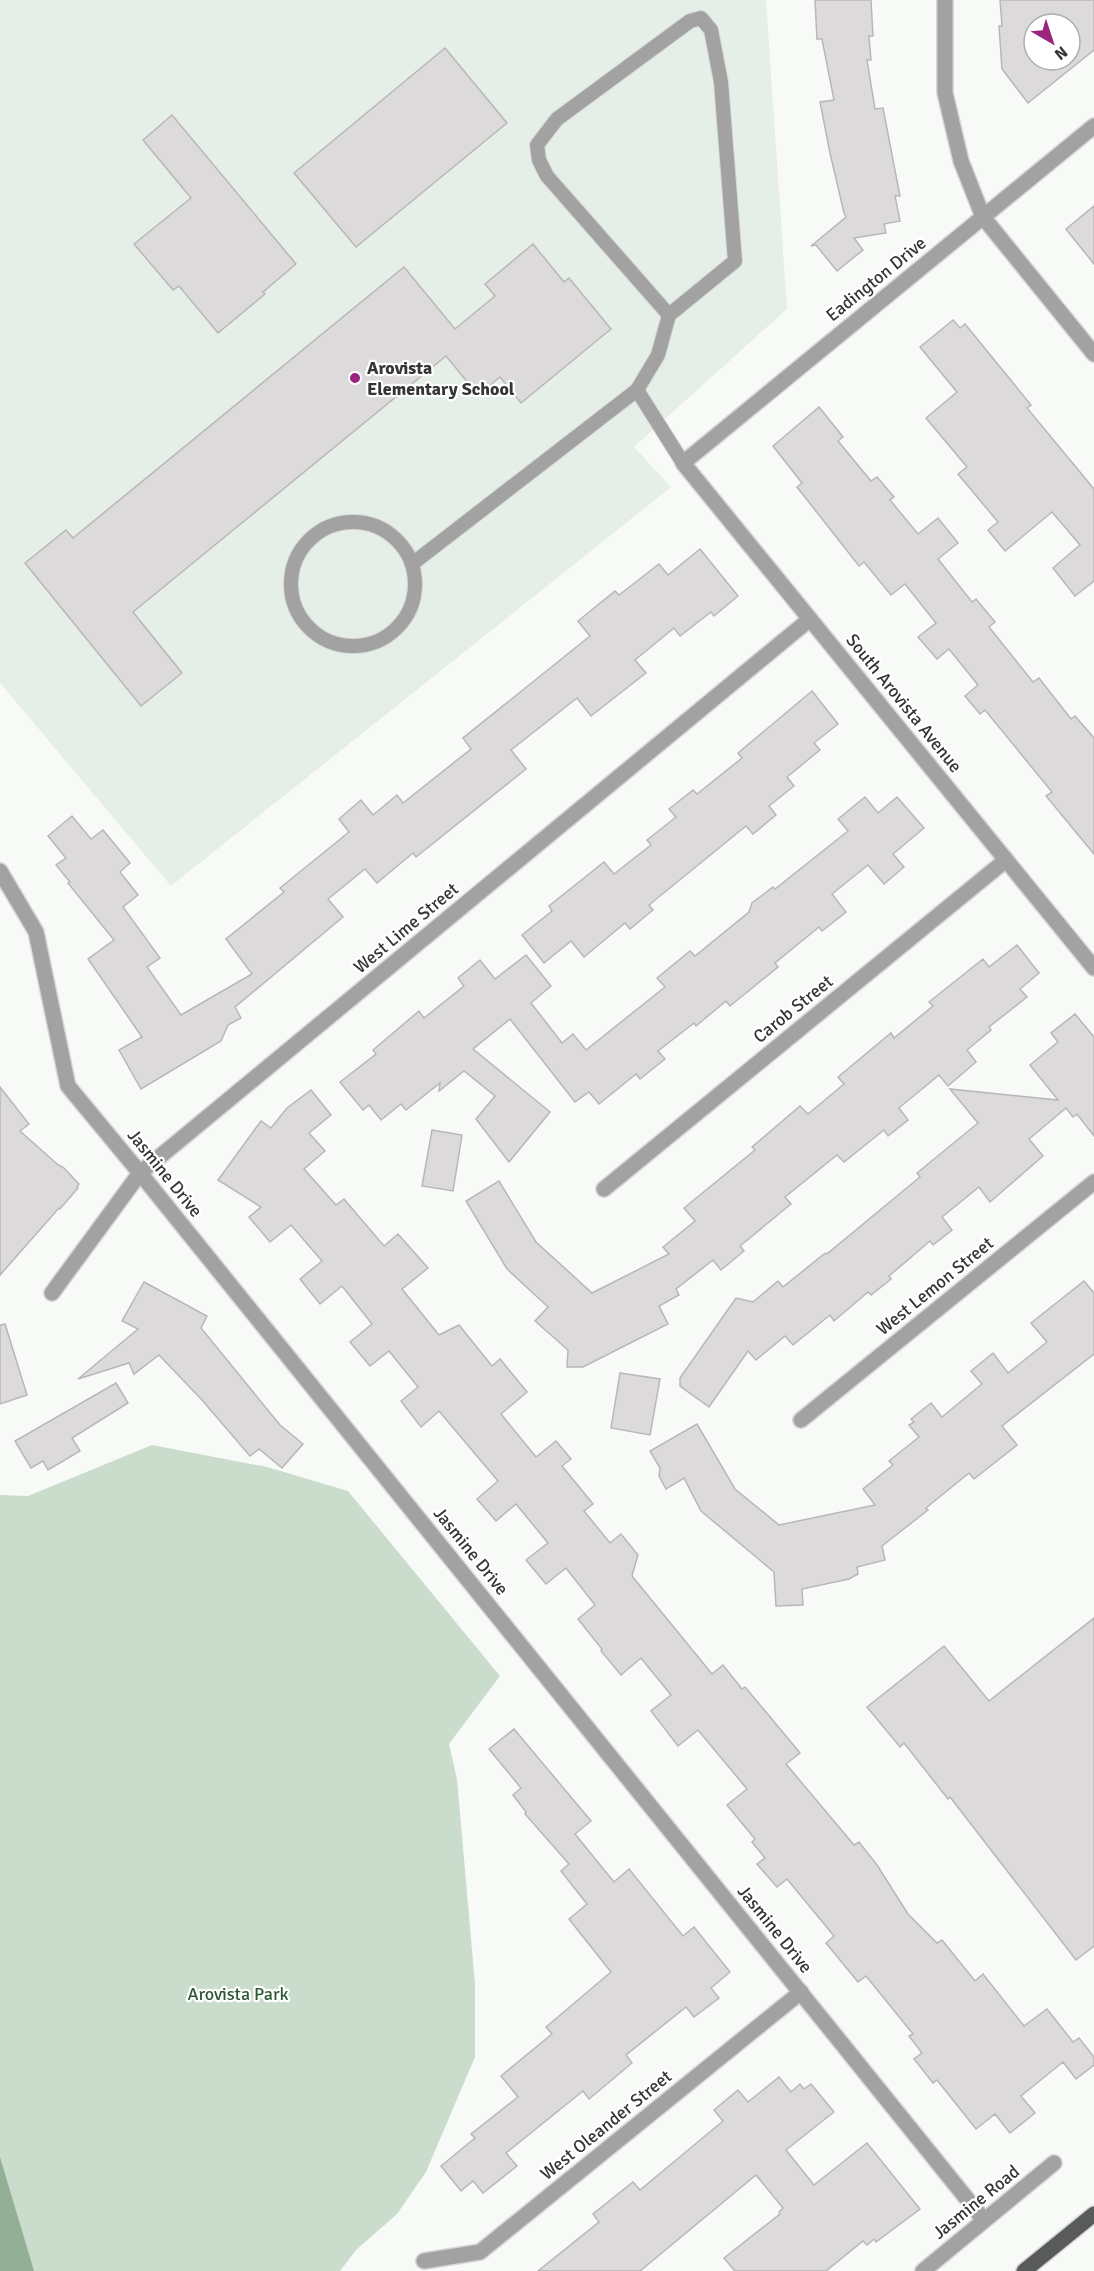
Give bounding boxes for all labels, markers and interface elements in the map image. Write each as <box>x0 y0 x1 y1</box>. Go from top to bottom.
north arrow <box>1022 12 1082 72</box>
text: N <box>1050 42 1071 64</box>
street label: Eadington Drive <box>822 232 930 326</box>
place label: Arovista Elementary School <box>367 357 515 400</box>
marker: Arovista Elementary School <box>348 371 362 385</box>
street label: South Arovista Avenue <box>841 629 967 777</box>
street label: West Lime Street <box>349 878 463 978</box>
street label: Carob Street <box>749 970 837 1048</box>
street label: Jasmine Drive <box>123 1125 207 1221</box>
street label: West Lemon Street <box>872 1232 998 1340</box>
street label: Jasmine Drive <box>429 1503 513 1599</box>
street label: Jasmine Drive <box>733 1881 817 1977</box>
park label: Arovista Park <box>187 1983 289 2005</box>
street label: West Oleander Street <box>536 2065 676 2185</box>
street label: Jasmine Road <box>928 2160 1024 2244</box>

